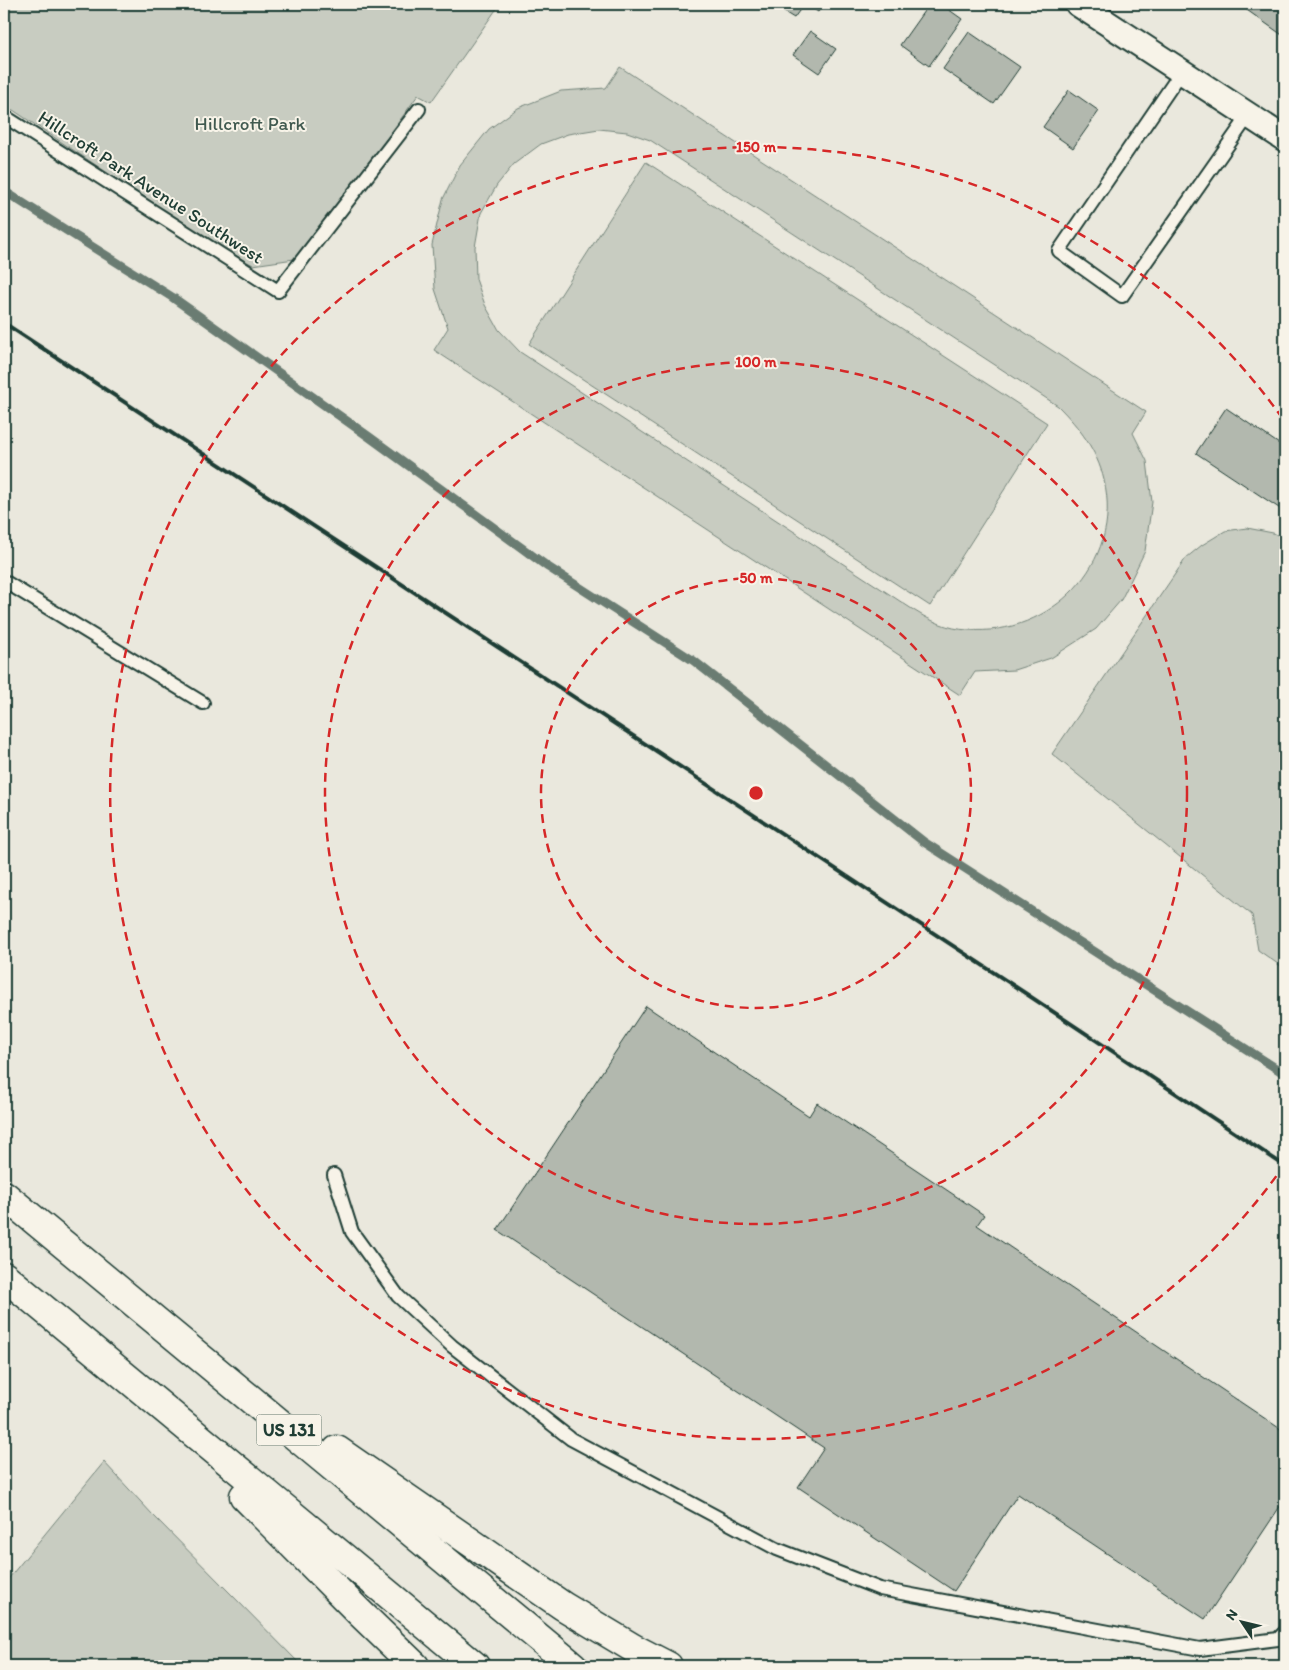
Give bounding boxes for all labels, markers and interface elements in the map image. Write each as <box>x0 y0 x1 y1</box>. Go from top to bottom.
street label: Hillcroft Park Avenue Southwest <box>34 105 268 269</box>
park label: Hillcroft Park <box>195 112 306 135</box>
text: 150 m <box>736 138 776 156</box>
text: 100 m <box>735 353 777 371</box>
text: 50 m <box>739 569 773 587</box>
centre of rings <box>747 784 765 802</box>
road number: US 131 <box>256 1414 322 1446</box>
north arrow <box>1216 1598 1266 1648</box>
text: N <box>1222 1606 1241 1624</box>

